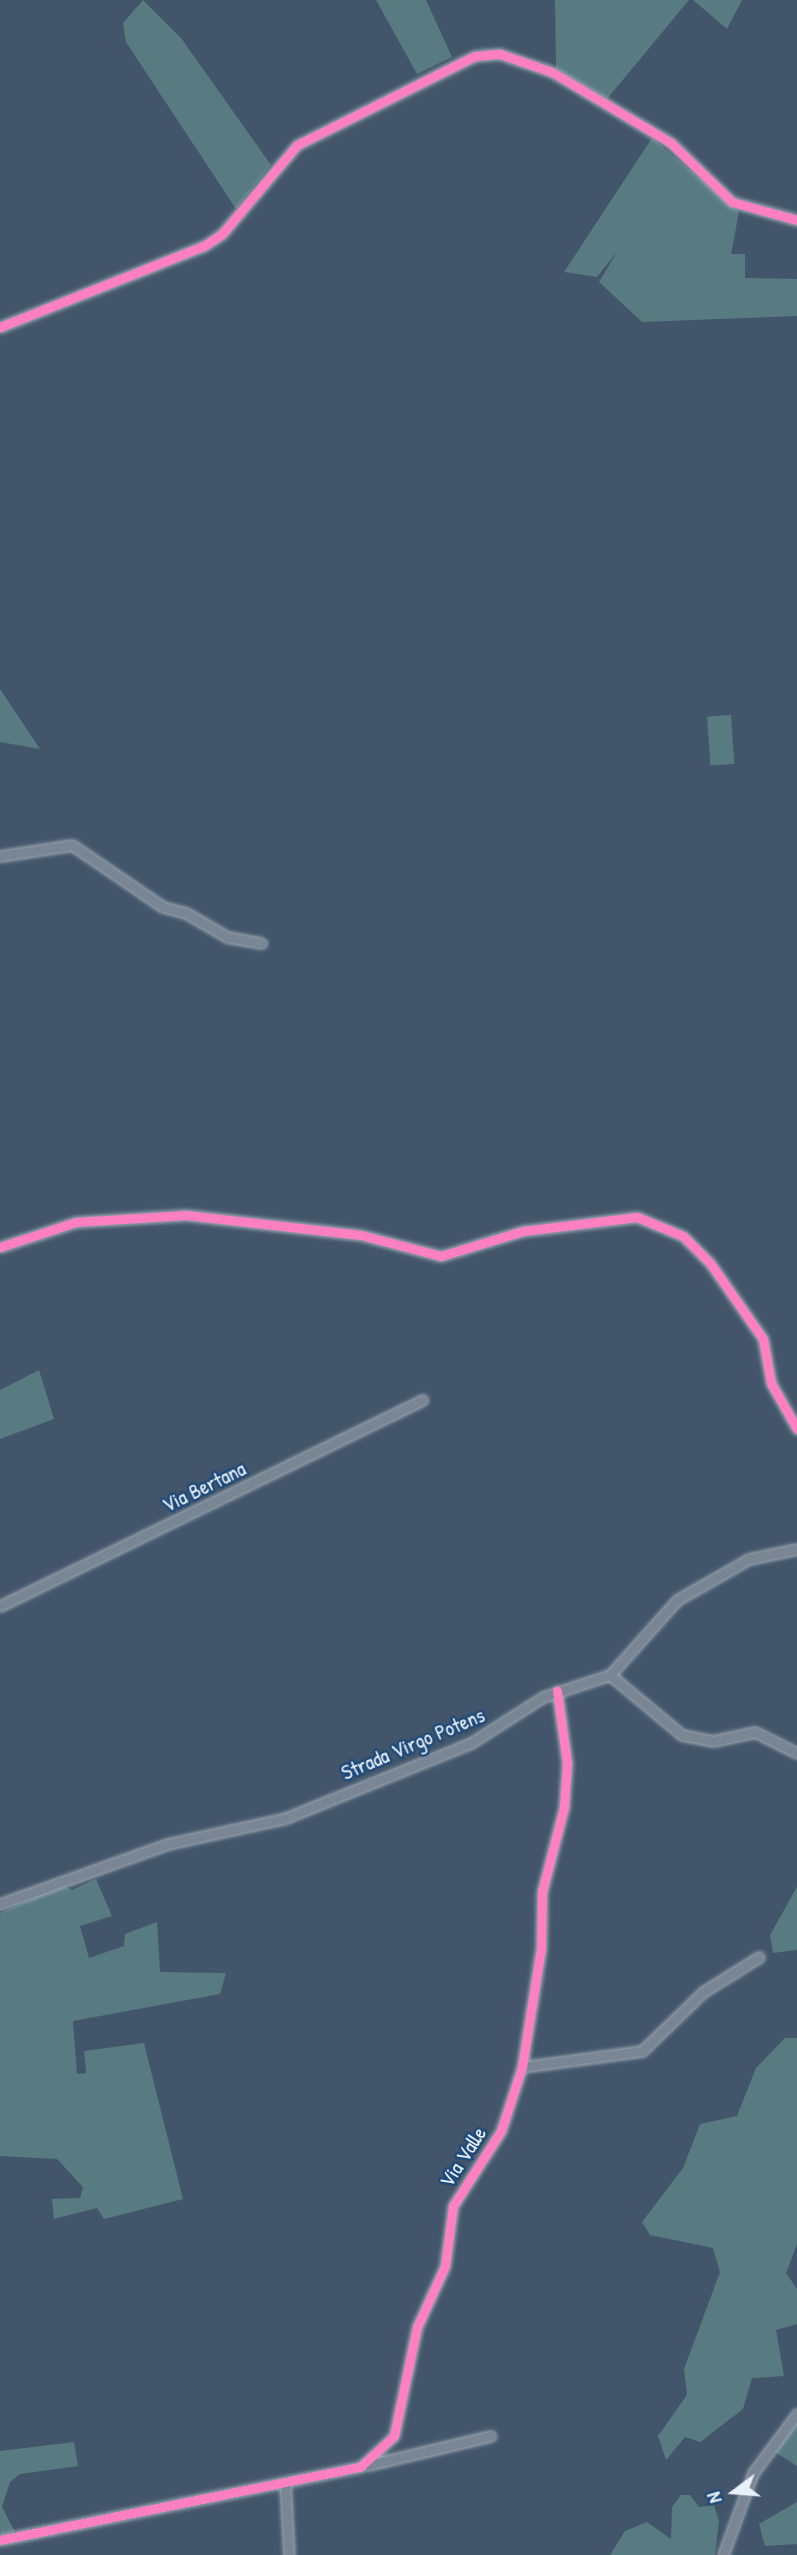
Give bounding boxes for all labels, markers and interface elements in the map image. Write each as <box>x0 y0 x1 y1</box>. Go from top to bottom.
street label: Via Bertana <box>158 1456 250 1518</box>
street label: Strada Virgo Potens <box>337 1702 489 1786</box>
street label: Via Valle <box>434 2122 492 2192</box>
north arrow <box>699 2457 769 2527</box>
text: N <box>700 2489 728 2506</box>

